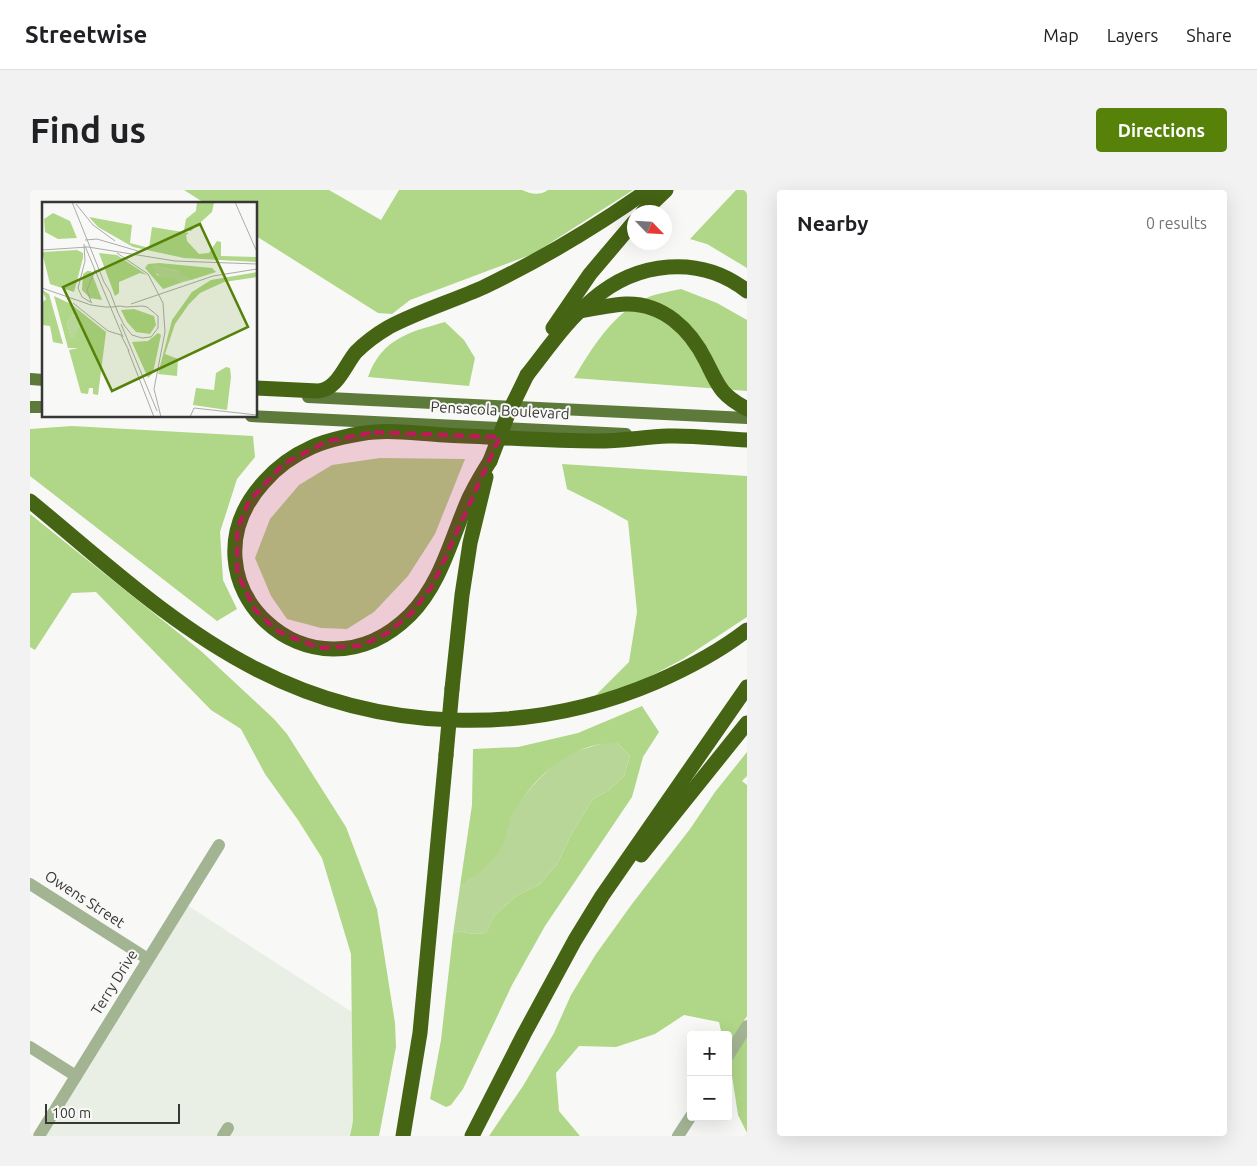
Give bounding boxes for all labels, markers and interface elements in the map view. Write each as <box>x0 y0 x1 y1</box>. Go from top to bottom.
text: Streetwise <box>25 21 147 48</box>
text: Map <box>1043 25 1079 45</box>
text: Layers <box>1107 25 1158 45</box>
text: Share <box>1186 25 1232 45</box>
button: Directions <box>1096 108 1227 152</box>
text: Find us <box>30 110 146 150</box>
inset map <box>42 202 258 418</box>
north arrow <box>627 205 672 250</box>
text: Nearby <box>797 211 868 235</box>
text: 0 results <box>1146 214 1207 232</box>
street label: Pensacola Boulevard <box>430 398 570 422</box>
street label: Owens Street <box>42 867 128 931</box>
street label: Terry Drive <box>87 946 141 1018</box>
map controls <box>687 1031 732 1121</box>
button: + <box>687 1031 732 1076</box>
button: − <box>687 1076 732 1121</box>
scale bar <box>45 1101 180 1124</box>
text: 100 m <box>52 1105 91 1121</box>

